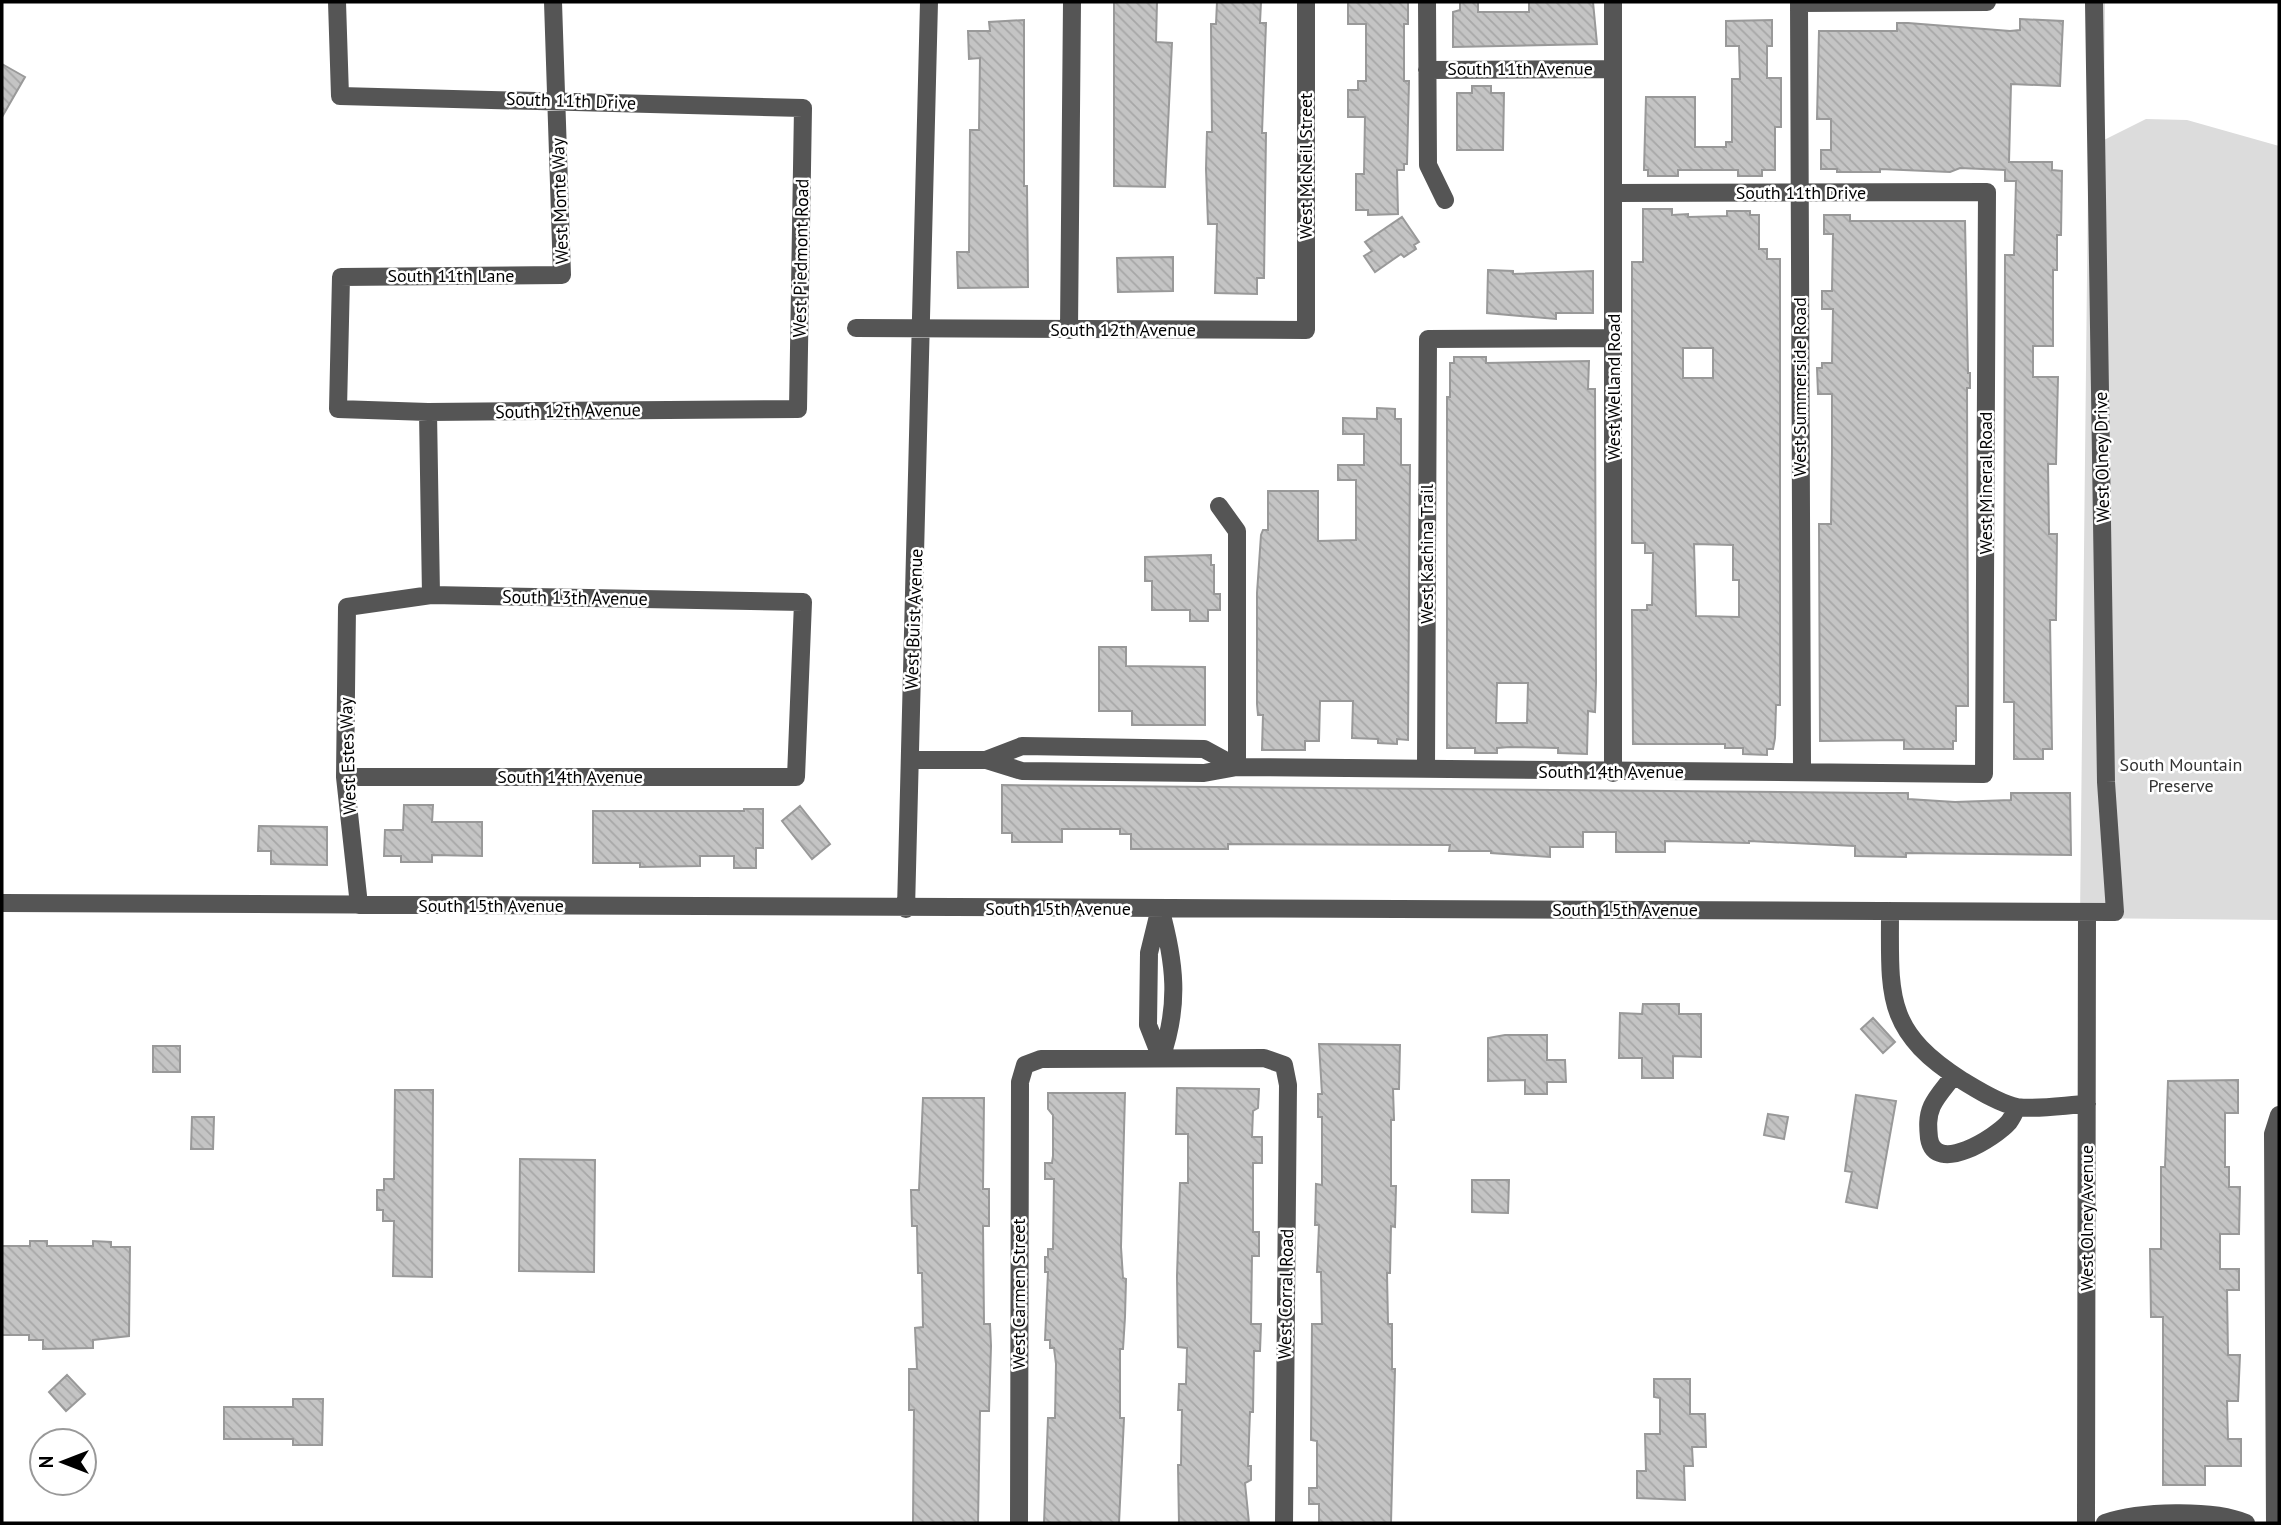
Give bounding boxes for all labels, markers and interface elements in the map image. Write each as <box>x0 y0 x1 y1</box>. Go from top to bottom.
street label: South 11th Avenue <box>1447 57 1593 80</box>
street label: South 11th Drive <box>505 87 637 114</box>
street label: West McNeil Street <box>1294 93 1317 239</box>
street label: West Monte Way <box>546 137 573 265</box>
street label: West Piedmont Road <box>788 178 813 337</box>
street label: South 11th Drive <box>1736 181 1866 204</box>
street label: South 11th Lane <box>388 264 514 287</box>
street label: West Summerside Road <box>1788 297 1811 477</box>
street label: West Welland Road <box>1602 314 1625 460</box>
street label: South 12th Avenue <box>1050 318 1196 341</box>
street label: West Olney Drive <box>2089 391 2114 523</box>
street label: South 12th Avenue <box>495 398 641 423</box>
street label: West Mineral Road <box>1974 411 1997 555</box>
street label: West Kachina Trail <box>1415 483 1438 624</box>
street label: West Buist Avenue <box>900 548 927 690</box>
street label: South 13th Avenue <box>502 585 648 610</box>
street label: West Estes Way <box>334 696 361 815</box>
park label: South Mountain Preserve <box>2120 753 2242 797</box>
street label: South 14th Avenue <box>1538 760 1684 783</box>
street label: South 14th Avenue <box>497 765 643 788</box>
street label: South 15th Avenue <box>418 894 564 917</box>
street label: South 15th Avenue <box>985 897 1131 920</box>
street label: South 15th Avenue <box>1552 898 1698 921</box>
street label: West Olney Avenue <box>2075 1145 2098 1291</box>
street label: West Carmen Street <box>1007 1218 1030 1370</box>
street label: West Corral Road <box>1273 1229 1298 1359</box>
north arrow <box>28 1427 98 1497</box>
text: N <box>34 1456 58 1468</box>

